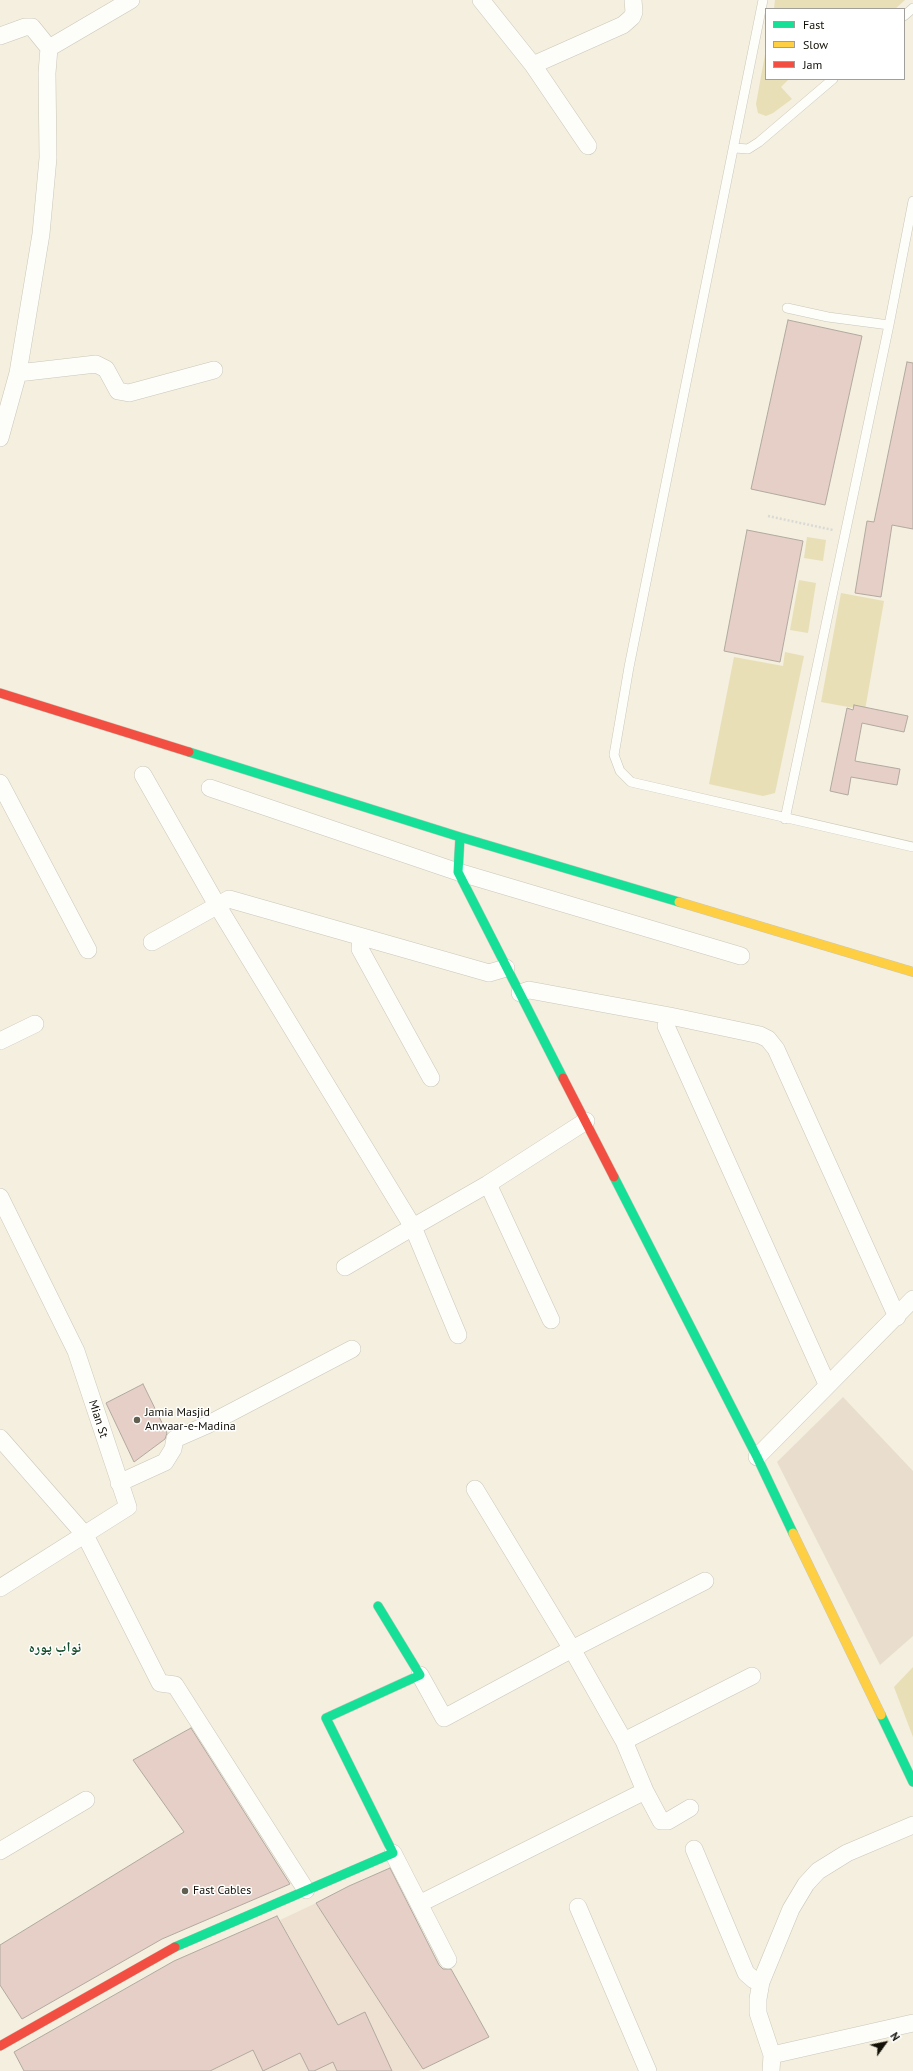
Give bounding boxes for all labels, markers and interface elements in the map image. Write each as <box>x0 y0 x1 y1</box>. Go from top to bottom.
legend <box>765 8 905 80</box>
text: Fast <box>803 17 824 32</box>
text: Slow <box>803 37 828 52</box>
text: Jam <box>803 57 822 72</box>
street label: Mian St <box>85 1398 111 1440</box>
place label: Jamia Masjid Anwaar-e-Madina <box>145 1406 236 1434</box>
marker: Jamia Masjid Anwaar-e-Madina <box>132 1415 142 1425</box>
district label: نواب پورہ <box>29 1640 81 1656</box>
place label: Fast Cables <box>193 1884 251 1898</box>
marker: Fast Cables <box>180 1886 190 1896</box>
north arrow <box>865 2023 905 2063</box>
text: N <box>887 2030 903 2043</box>

